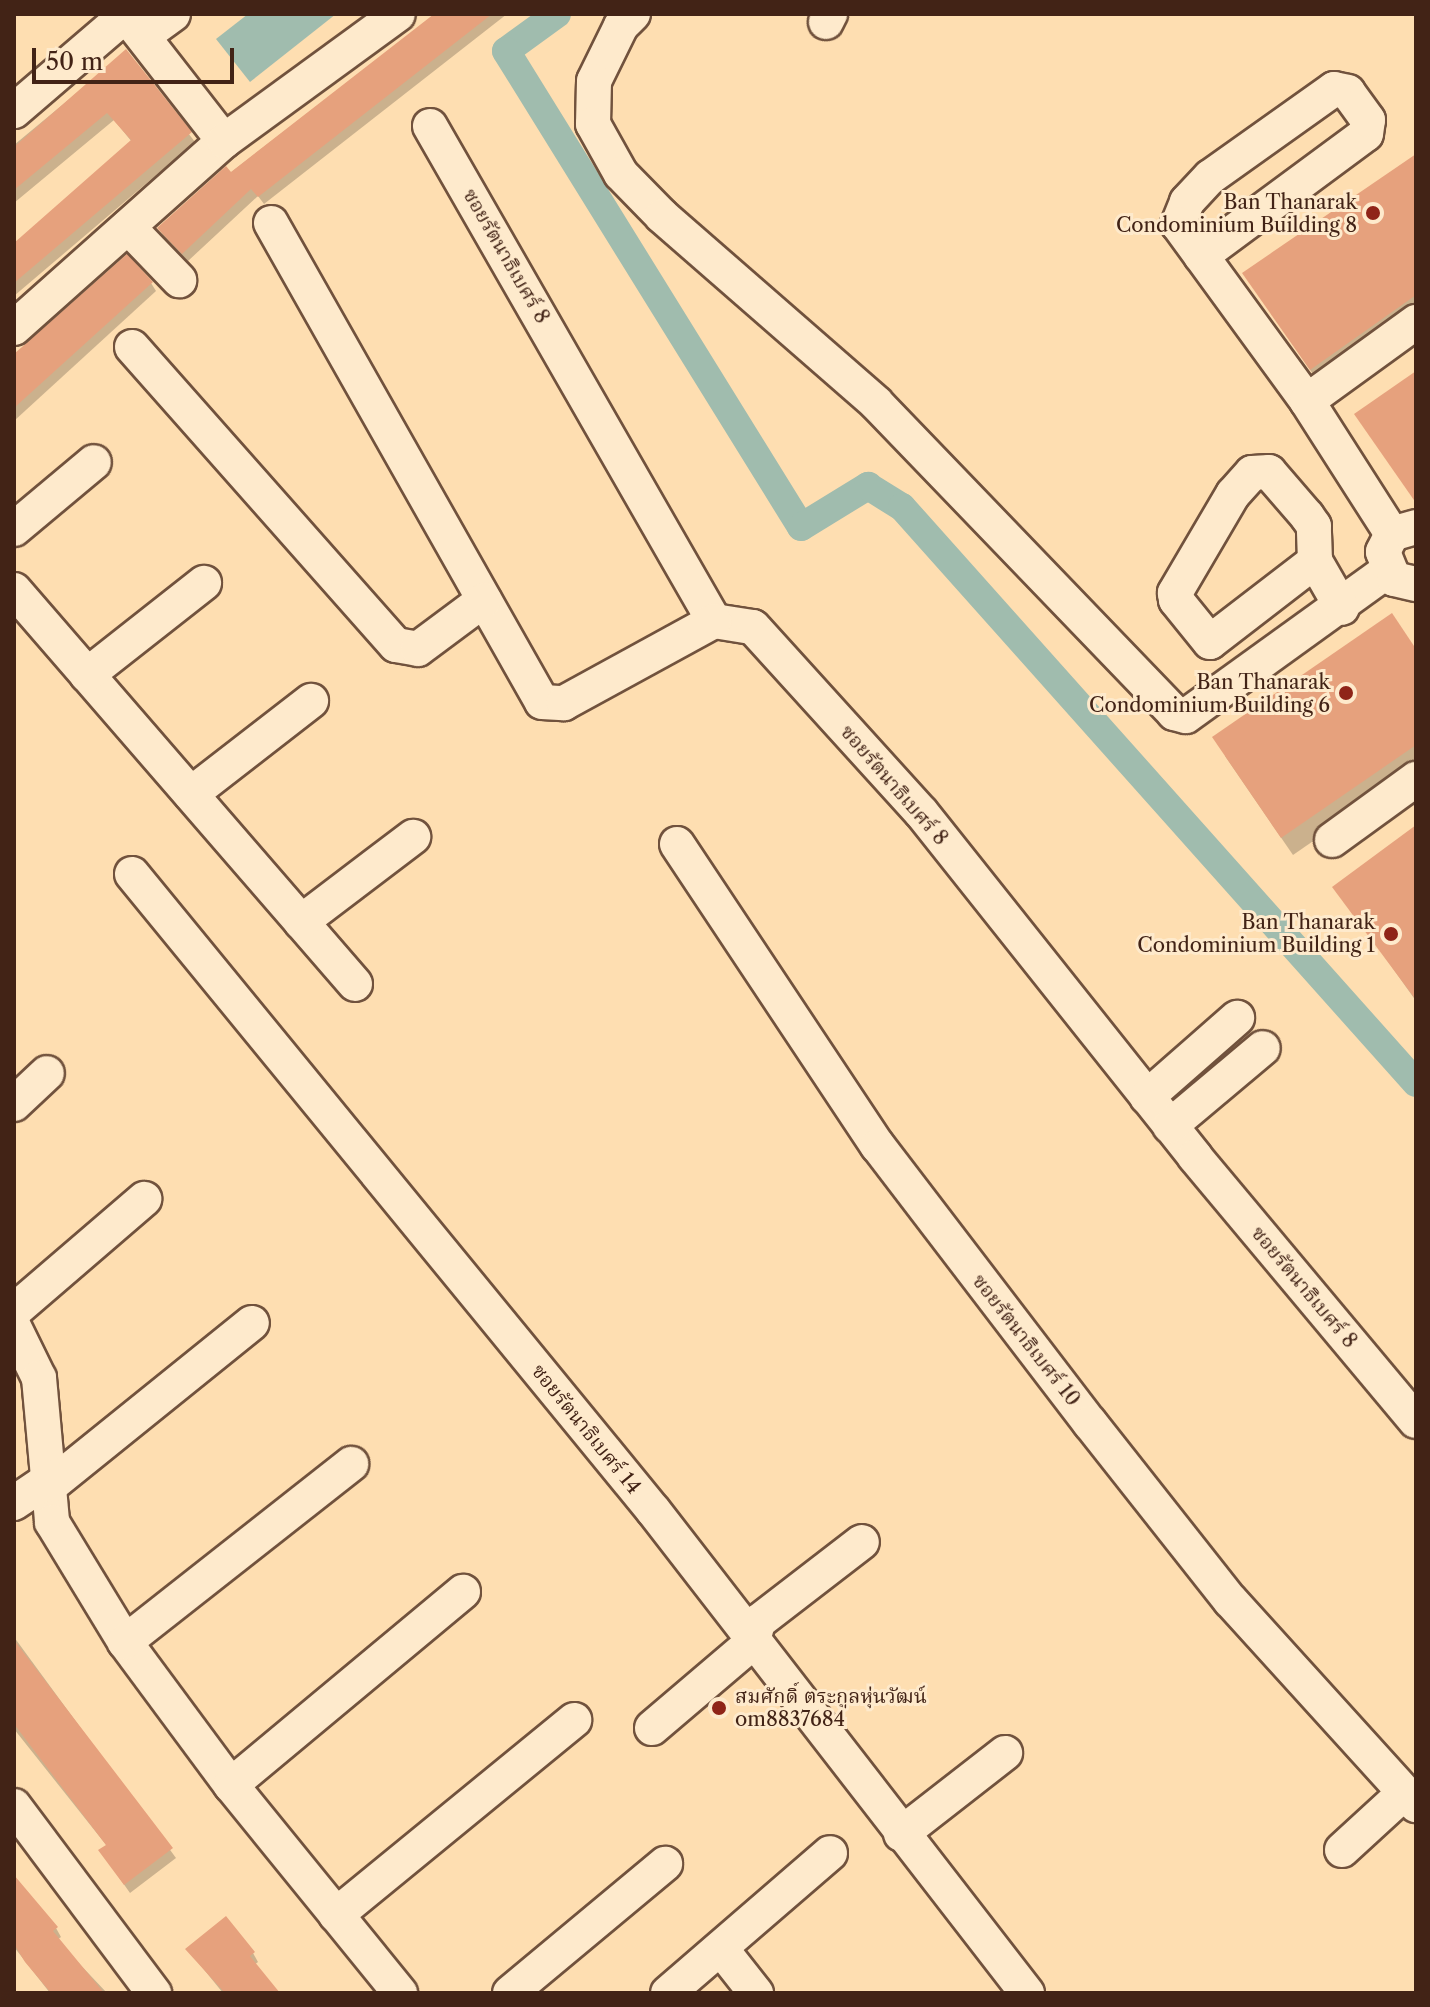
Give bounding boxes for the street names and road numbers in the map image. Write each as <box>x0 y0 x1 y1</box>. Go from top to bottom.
street label: ซอยรัตนาธิเบศร์ 8 <box>458 184 554 328</box>
street label: ซอยรัตนาธิเบศร์ 8 <box>835 720 953 850</box>
street label: ซอยรัตนาธิเบศร์ 8 <box>1246 1221 1362 1353</box>
street label: ซอยรัตนาธิเบศร์ 10 <box>967 1269 1085 1411</box>
street label: ซอยรัตนาธิเบศร์ 14 <box>526 1359 646 1499</box>

